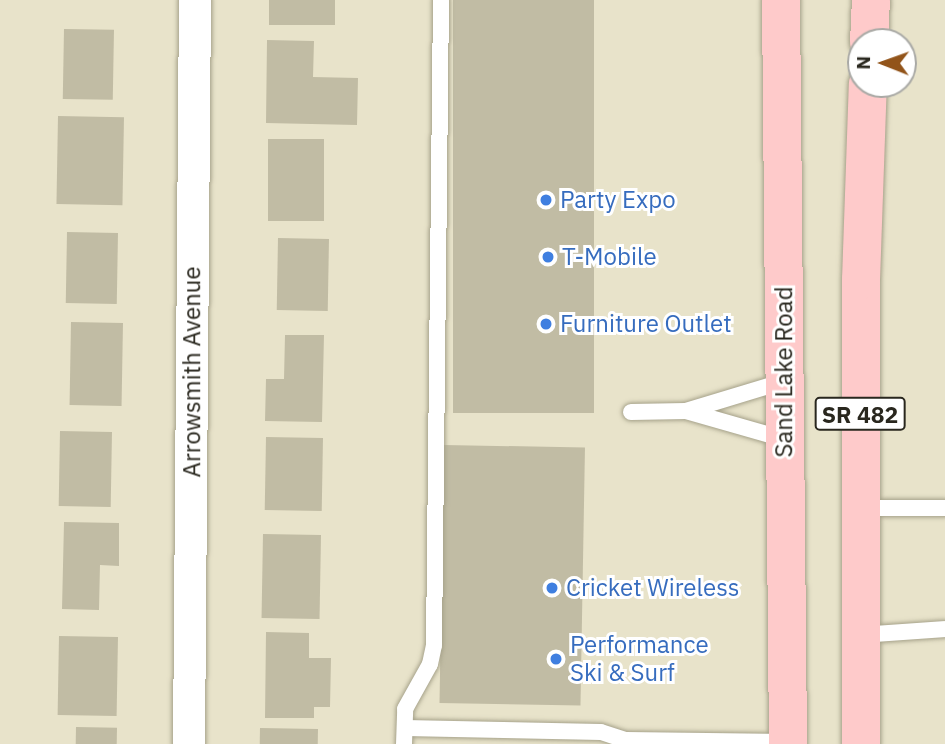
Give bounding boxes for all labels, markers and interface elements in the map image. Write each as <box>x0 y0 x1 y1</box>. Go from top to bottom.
north arrow <box>847 28 917 98</box>
text: N <box>851 56 875 70</box>
place label: Party Expo <box>560 186 676 214</box>
marker: Party Expo <box>538 192 554 208</box>
place label: T-Mobile <box>562 243 657 271</box>
marker: T-Mobile <box>540 249 556 265</box>
street label: Arrowsmith Avenue <box>178 266 206 478</box>
street label: Sand Lake Road <box>770 286 798 458</box>
place label: Furniture Outlet <box>560 310 732 338</box>
marker: Furniture Outlet <box>538 316 554 332</box>
road number: SR 482 <box>814 394 906 434</box>
place label: Cricket Wireless <box>566 574 739 602</box>
marker: Cricket Wireless <box>544 580 560 596</box>
place label: Performance Ski & Surf <box>570 631 709 687</box>
marker: Performance Ski & Surf <box>548 651 564 667</box>

